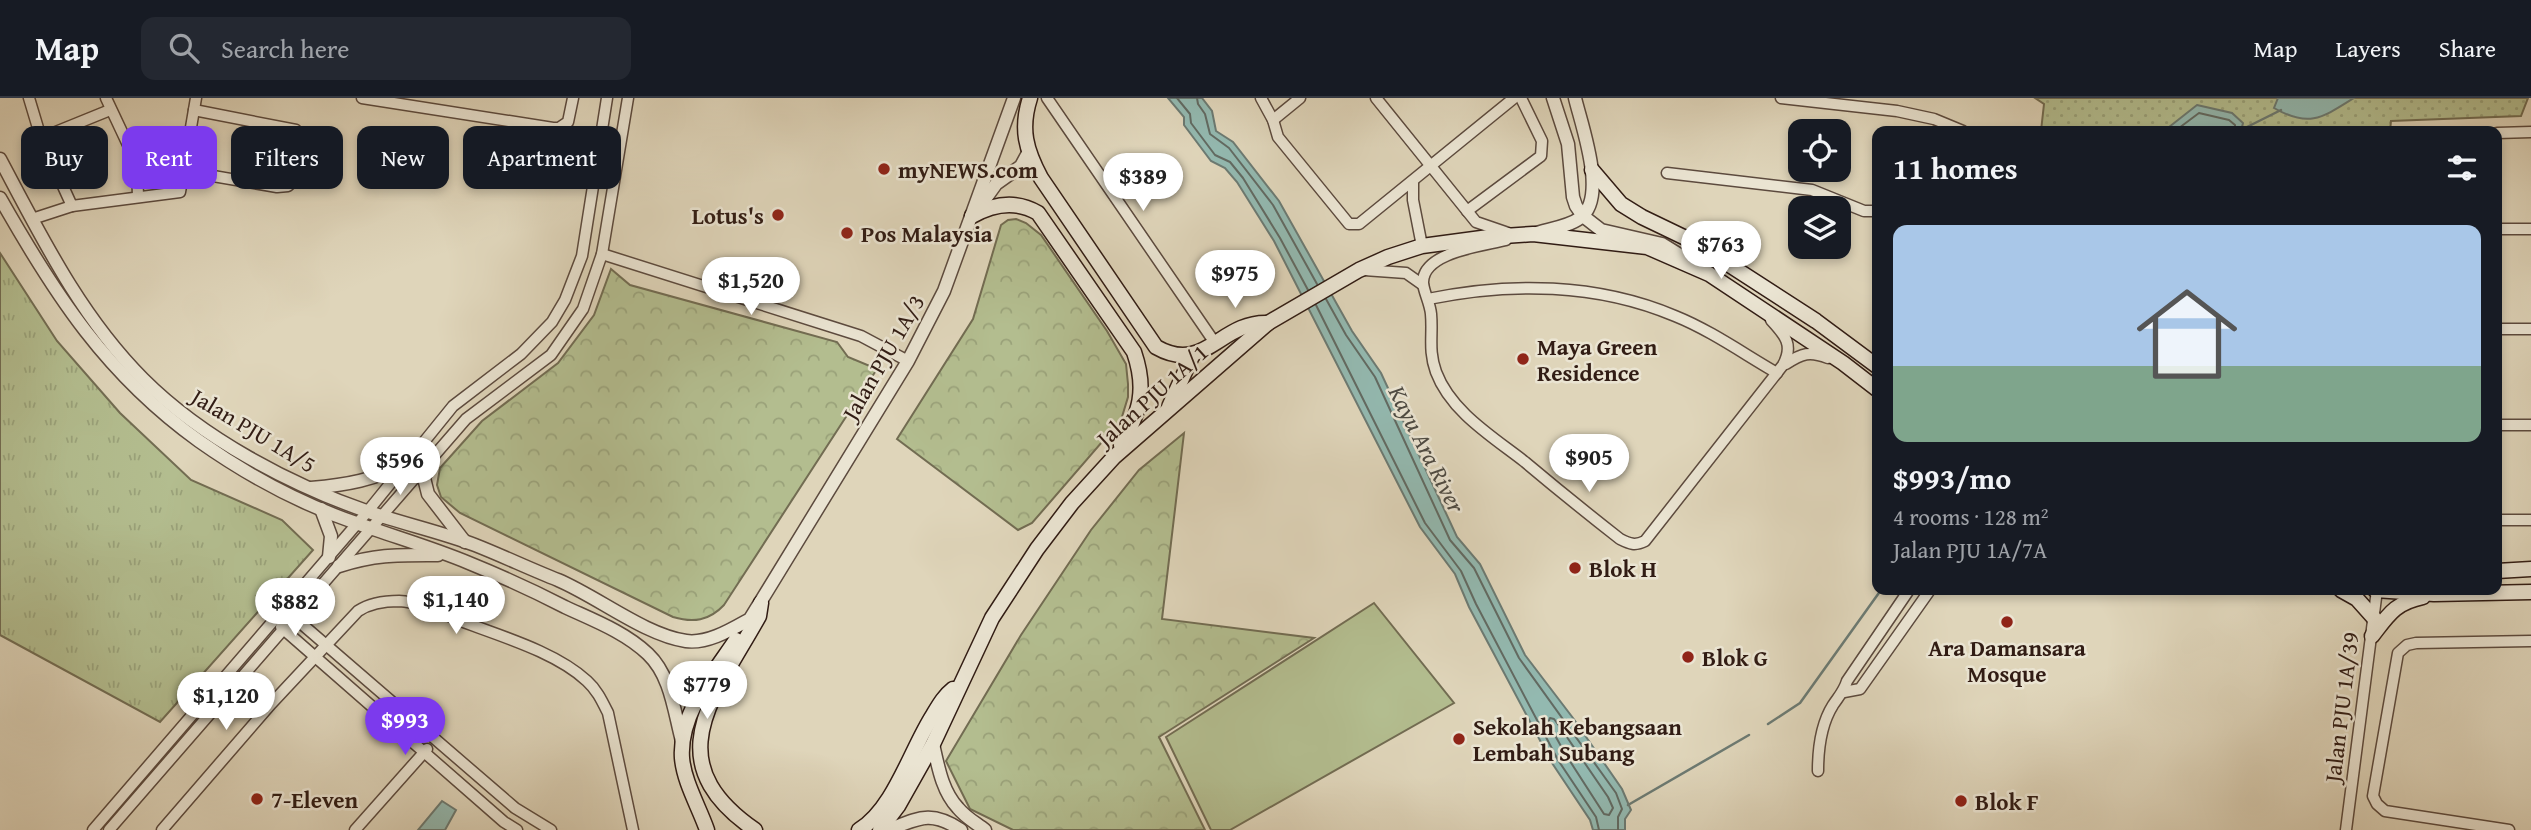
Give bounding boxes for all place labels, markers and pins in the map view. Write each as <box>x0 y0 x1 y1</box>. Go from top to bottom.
place label: myNEWS.com <box>898 153 1038 186</box>
pin: $389 <box>1102 153 1184 213</box>
marker: myNEWS.com <box>876 161 892 177</box>
place label: Lotus's <box>692 199 764 232</box>
marker: Lotus's <box>770 207 786 223</box>
place label: Pos Malaysia <box>861 217 993 250</box>
pin: $763 <box>1680 222 1762 281</box>
marker: Pos Malaysia <box>839 225 855 241</box>
pin: $975 <box>1194 250 1276 310</box>
pin: $1,520 <box>694 258 808 317</box>
place label: Maya Green Residence <box>1537 330 1658 389</box>
marker: Maya Green Residence <box>1515 351 1531 367</box>
pin: $905 <box>1548 434 1630 494</box>
pin: $596 <box>359 438 441 497</box>
place label: Blok H <box>1589 552 1657 585</box>
marker: Blok H <box>1567 560 1583 576</box>
pin: $1,140 <box>399 576 513 636</box>
pin: $882 <box>254 578 336 638</box>
marker: Ara Damansara Mosque <box>1999 614 2015 630</box>
place label: Ara Damansara Mosque <box>1928 631 2086 690</box>
place label: Blok G <box>1702 641 1768 674</box>
marker: Blok G <box>1680 649 1696 665</box>
pin: $779 <box>666 662 748 721</box>
pin: $1,120 <box>169 672 283 732</box>
pin: $993 <box>364 698 446 757</box>
place label: Sekolah Kebangsaan Lembah Subang <box>1473 710 1682 769</box>
marker: Sekolah Kebangsaan Lembah Subang <box>1451 731 1467 747</box>
place label: 7-Eleven <box>271 783 359 816</box>
place label: Blok F <box>1975 785 2039 818</box>
marker: 7-Eleven <box>249 791 265 807</box>
marker: Blok F <box>1953 793 1969 809</box>

